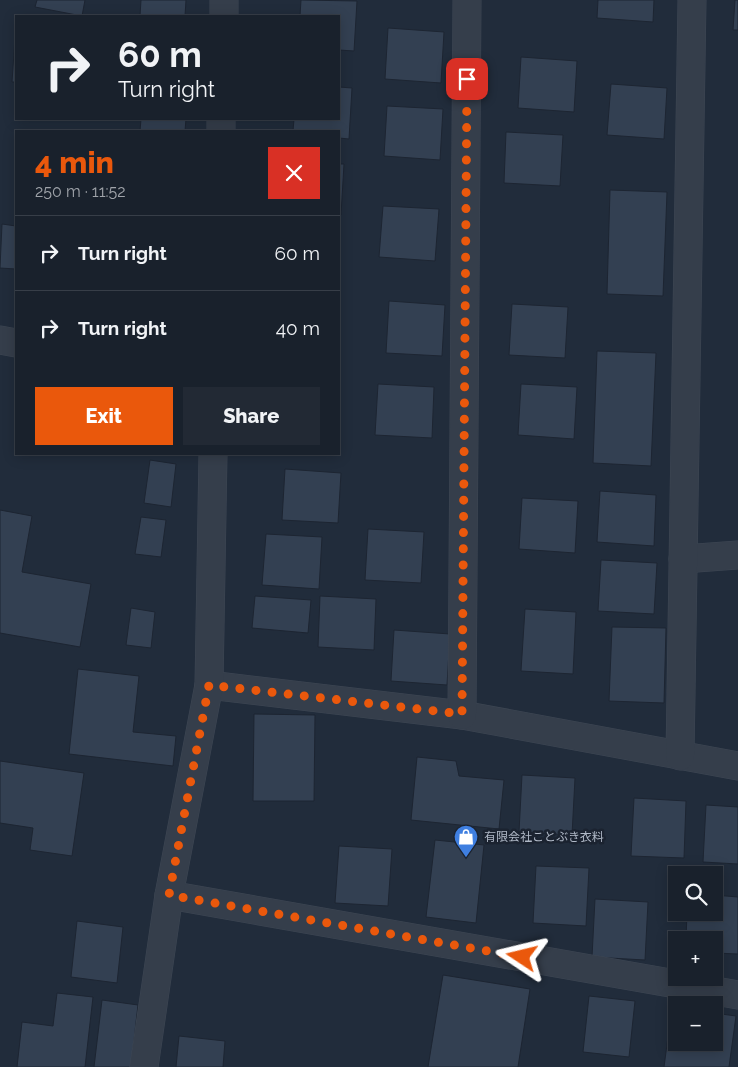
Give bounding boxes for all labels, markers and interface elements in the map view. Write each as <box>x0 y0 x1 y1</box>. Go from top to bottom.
text: 60 m <box>118 34 202 75</box>
icon: right <box>35 35 100 100</box>
pin <box>446 58 488 100</box>
icon: arrive <box>453 65 481 93</box>
text: Turn right <box>118 76 215 102</box>
text: 4 min <box>35 145 114 180</box>
button: close <box>268 147 320 199</box>
text: 250 m · 11:52 <box>35 182 126 201</box>
icon: right <box>35 239 63 267</box>
text: Turn right <box>78 242 167 264</box>
text: 60 m <box>275 242 320 264</box>
icon: right <box>35 314 63 342</box>
text: Turn right <box>78 317 167 339</box>
text: 40 m <box>276 317 320 339</box>
button: Exit <box>35 387 173 445</box>
button: Share <box>183 387 320 445</box>
shop icon: 有限会社ことぶき衣料 <box>453 824 479 858</box>
place label: 有限会社ことぶき衣料 <box>484 830 604 844</box>
map controls <box>668 866 723 1051</box>
button: search <box>668 866 723 921</box>
position arrow <box>495 930 547 982</box>
button: + <box>668 931 723 986</box>
button: − <box>668 996 723 1051</box>

